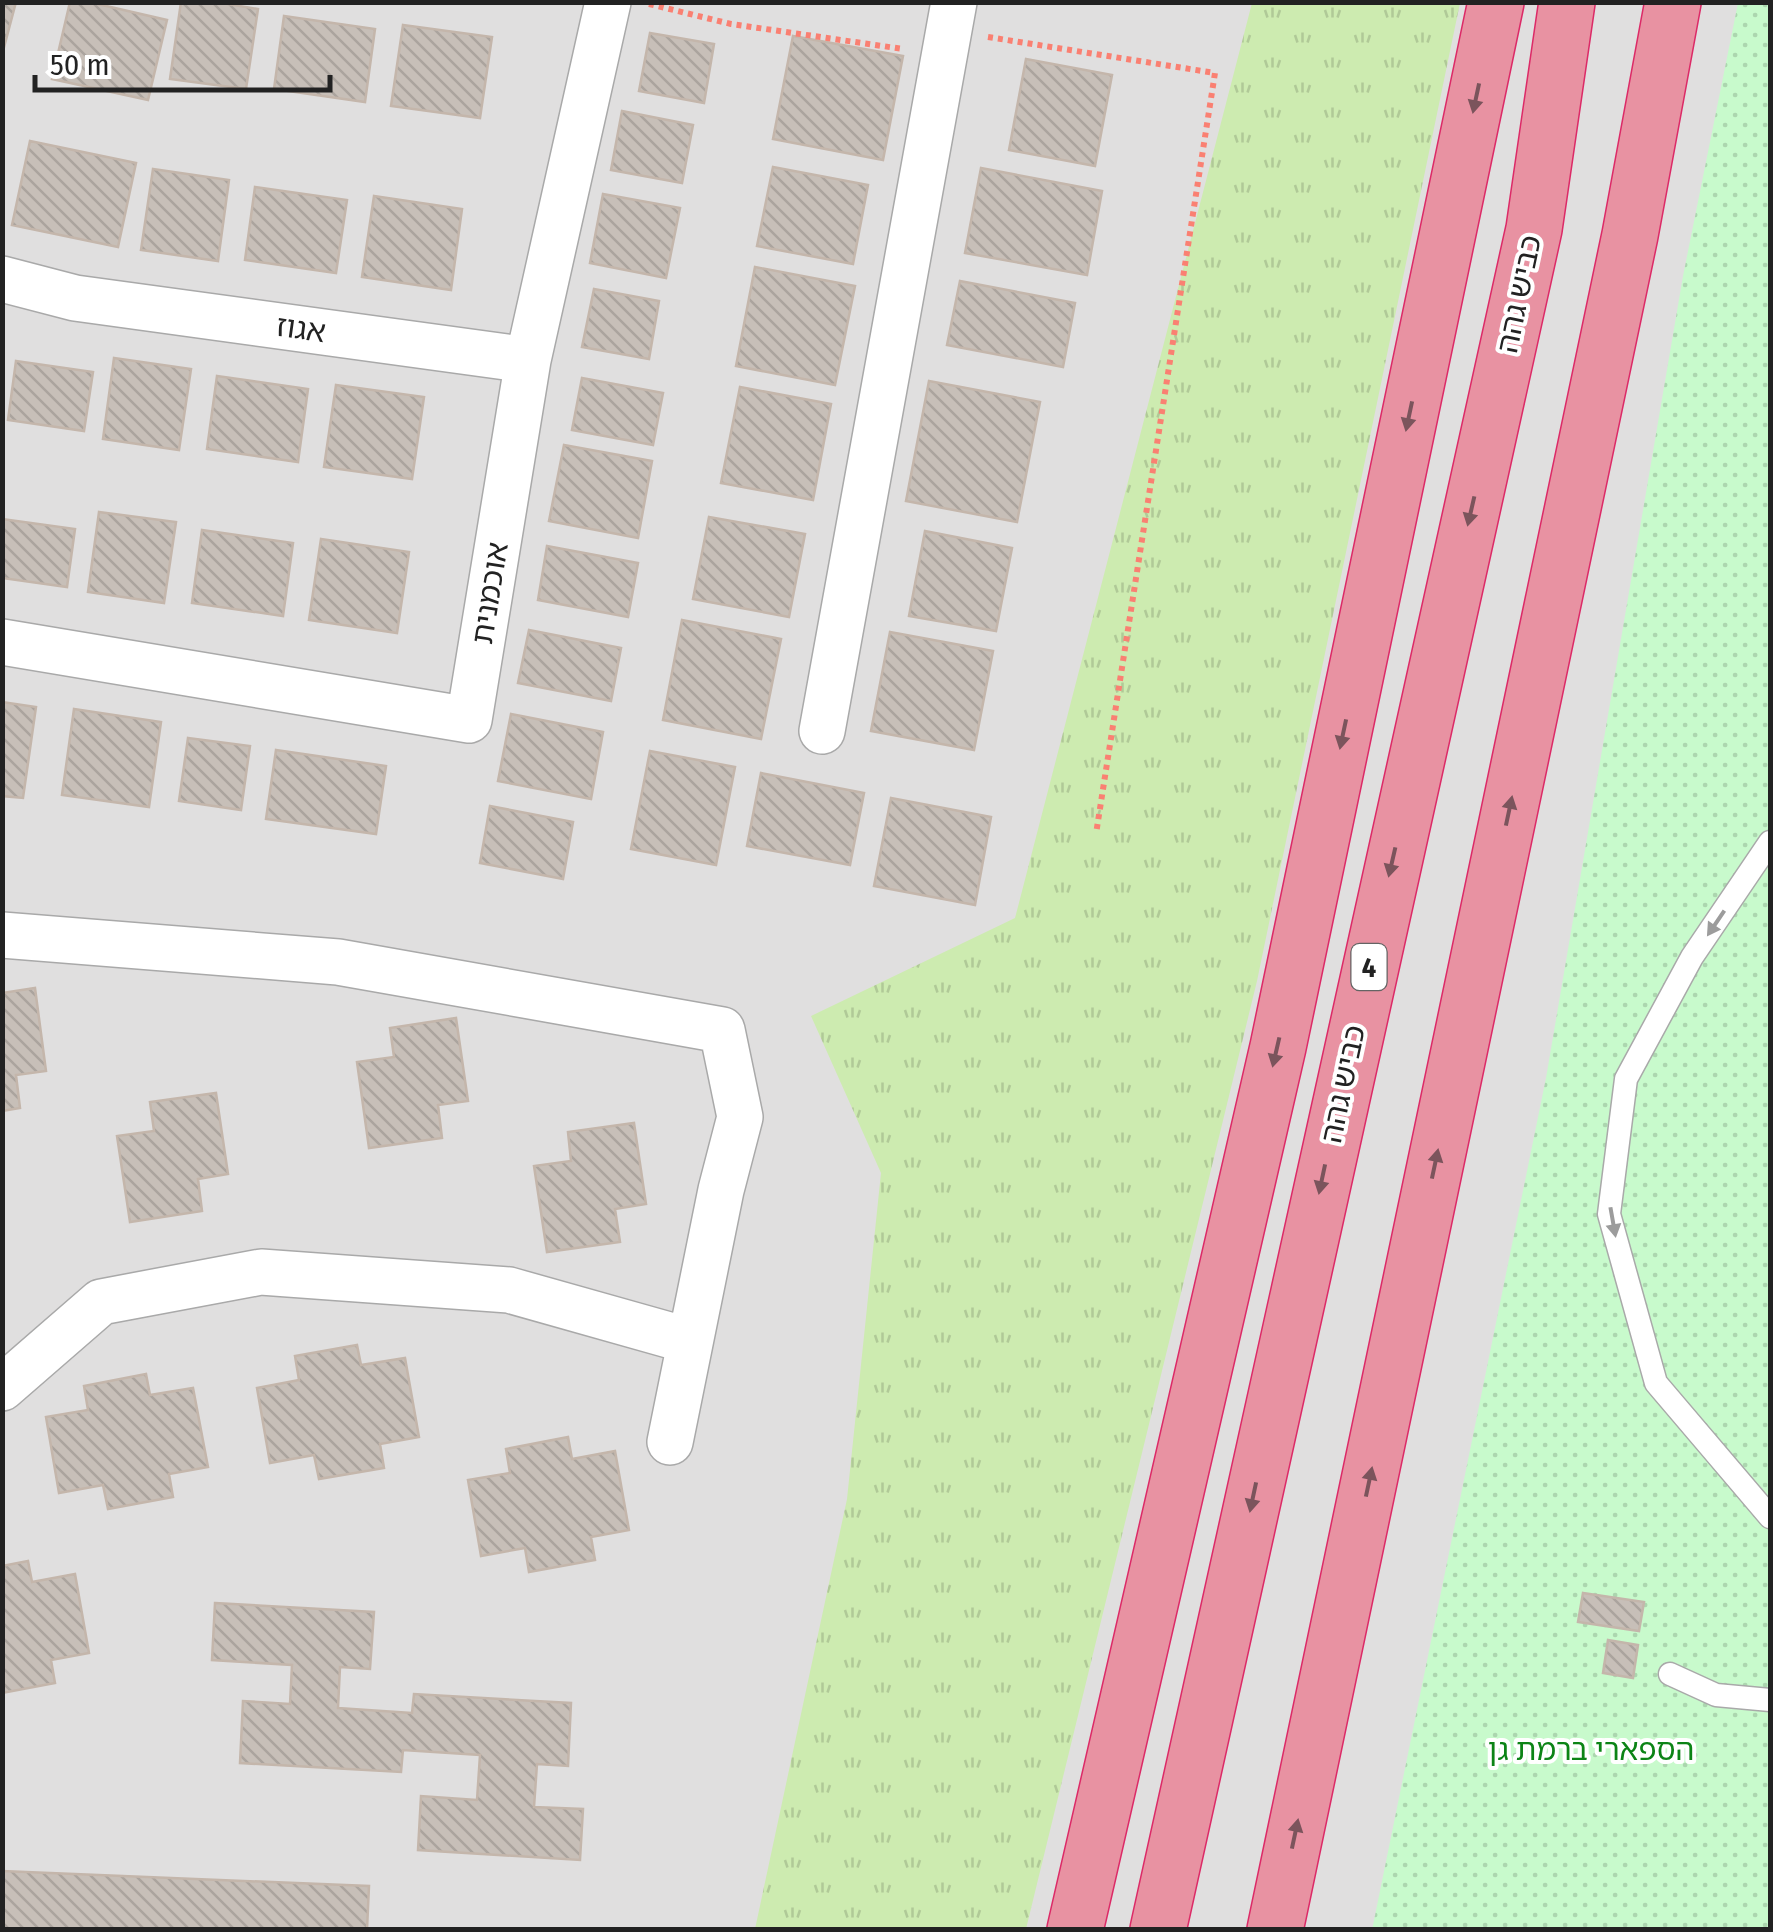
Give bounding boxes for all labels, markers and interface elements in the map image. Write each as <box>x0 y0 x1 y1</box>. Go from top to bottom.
scale bar <box>35 30 330 92</box>
text: 50 m <box>50 47 110 83</box>
one-way arrow <box>1467 83 1483 114</box>
street label: כביש גהה <box>1489 232 1549 356</box>
street label: אגוז <box>274 308 328 350</box>
one-way arrow <box>1401 401 1417 432</box>
one-way arrow <box>1463 496 1478 527</box>
street label: אוכמנית <box>464 540 516 646</box>
one-way arrow <box>1334 719 1350 750</box>
one-way arrow <box>1502 795 1518 826</box>
one-way arrow <box>1384 847 1399 878</box>
one-way arrow <box>1707 909 1725 936</box>
road number: 4 <box>1352 944 1386 990</box>
street label: כביש גהה <box>1313 1022 1373 1146</box>
one-way arrow <box>1268 1037 1283 1068</box>
one-way arrow <box>1428 1148 1444 1179</box>
one-way arrow <box>1314 1164 1329 1195</box>
one-way arrow <box>1606 1207 1621 1238</box>
one-way arrow <box>1362 1466 1377 1497</box>
one-way arrow <box>1244 1482 1260 1513</box>
park label: הספארי ברמת גן <box>1488 1732 1694 1768</box>
one-way arrow <box>1288 1818 1304 1849</box>

